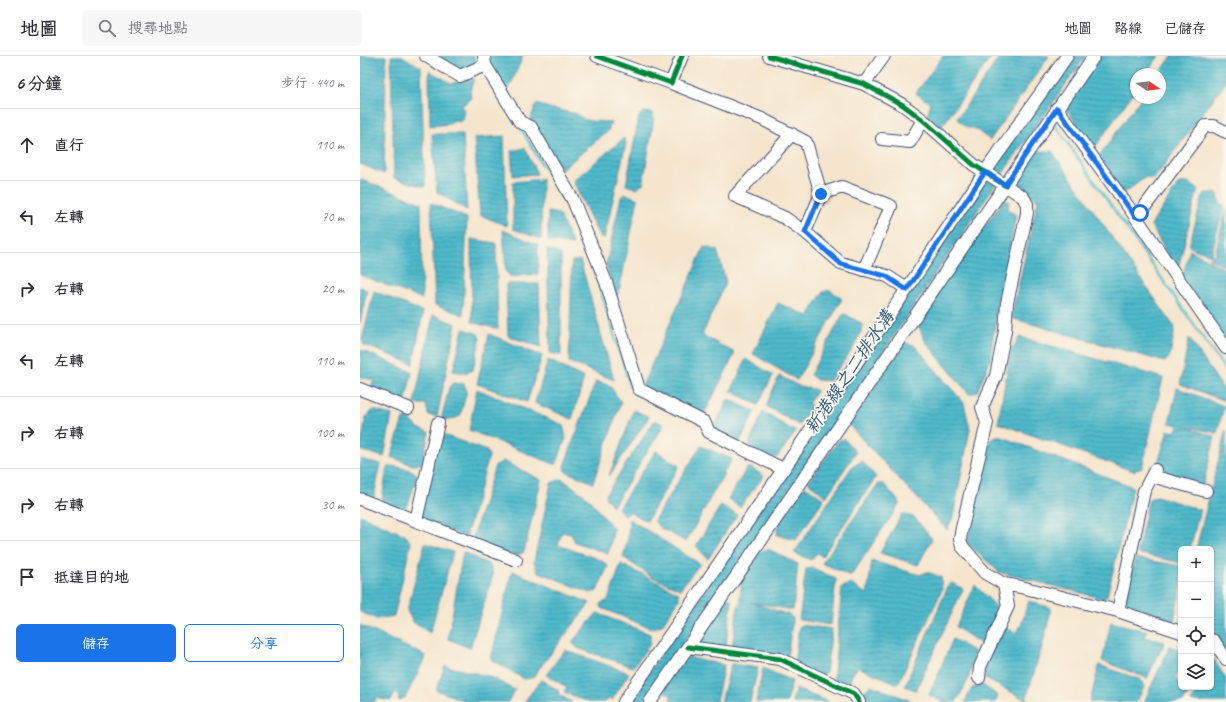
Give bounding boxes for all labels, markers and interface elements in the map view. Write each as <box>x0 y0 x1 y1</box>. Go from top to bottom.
search box <box>82 10 362 46</box>
text: 地圖 <box>20 17 58 41</box>
icon: search <box>96 17 118 39</box>
text: 搜尋地點 <box>128 19 188 38</box>
text: 地圖 <box>1064 20 1092 37</box>
text: 路線 <box>1114 20 1142 37</box>
text: 已儲存 <box>1164 20 1206 37</box>
north arrow <box>1130 68 1166 104</box>
text: 6 分鐘 <box>16 73 62 94</box>
text: 步行 · 440 m <box>281 75 344 91</box>
icon: ahead <box>16 134 38 156</box>
text: 直行 <box>54 136 84 155</box>
text: 110 m <box>316 137 344 153</box>
route end <box>812 185 830 203</box>
route start <box>1131 204 1149 222</box>
icon: left <box>16 206 38 228</box>
text: 左轉 <box>54 208 84 227</box>
text: 70 m <box>322 209 344 225</box>
icon: right <box>16 278 38 300</box>
text: 右轉 <box>54 280 84 299</box>
text: 20 m <box>322 281 344 297</box>
water label: 新港線之二排水溝 <box>800 305 899 438</box>
icon: left <box>16 350 38 372</box>
text: 左轉 <box>54 352 84 371</box>
text: 110 m <box>316 353 344 369</box>
icon: right <box>16 422 38 444</box>
text: 右轉 <box>54 424 84 443</box>
text: 100 m <box>316 425 344 441</box>
icon: right <box>16 494 38 516</box>
text: 右轉 <box>54 496 84 515</box>
text: 30 m <box>322 497 344 513</box>
map controls <box>1178 546 1214 690</box>
button: + <box>1178 546 1214 582</box>
icon: arrive <box>16 566 38 588</box>
text: 抵達目的地 <box>54 568 129 587</box>
button: − <box>1178 582 1214 618</box>
button: locate <box>1178 618 1214 654</box>
button: 儲存 <box>16 624 176 662</box>
button: 分享 <box>184 624 344 662</box>
button: layers <box>1178 654 1214 690</box>

